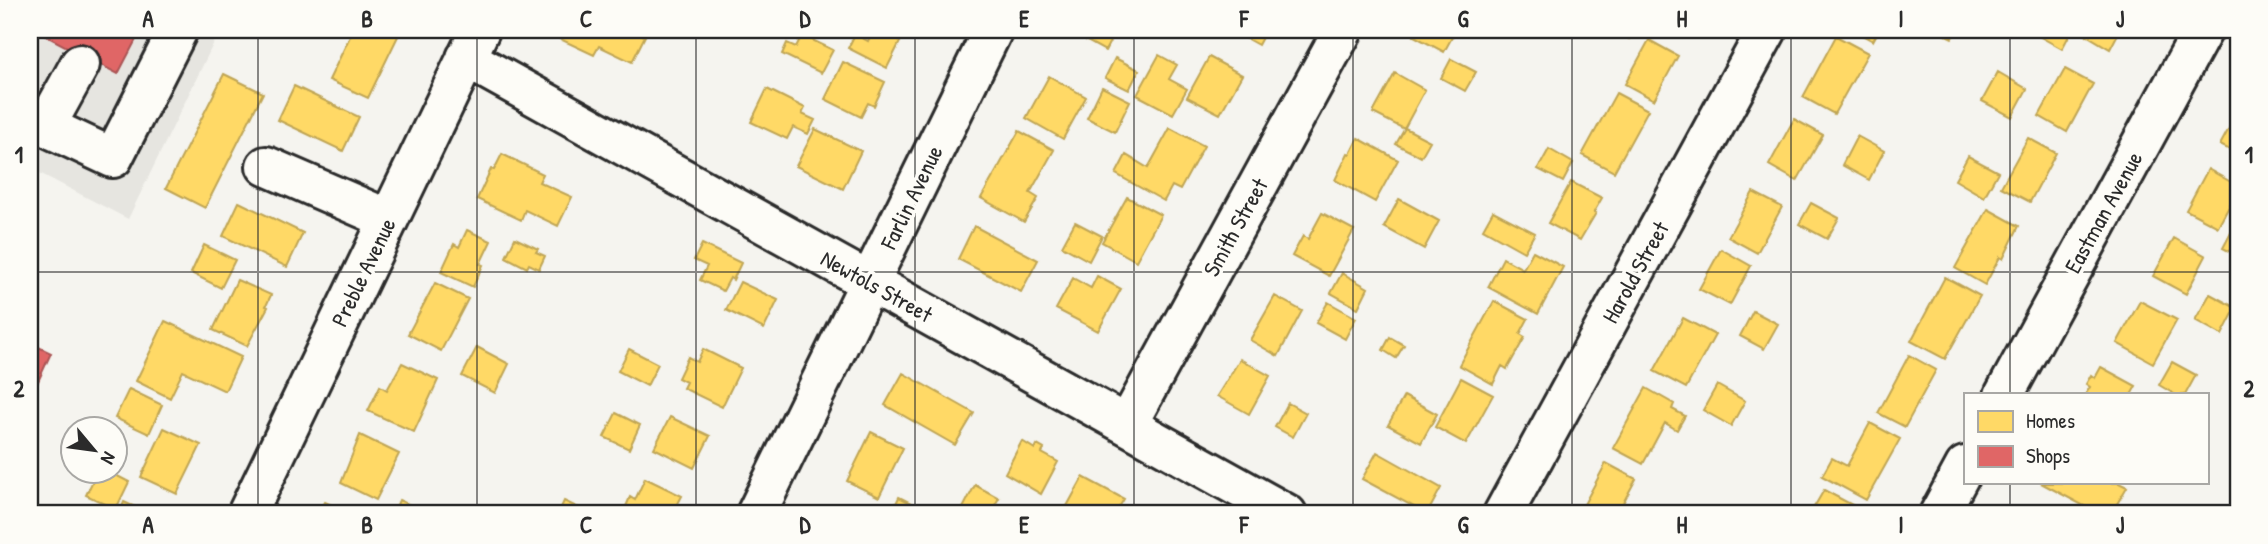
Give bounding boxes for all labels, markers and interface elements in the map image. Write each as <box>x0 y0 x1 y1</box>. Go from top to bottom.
text: A <box>142 3 154 34</box>
text: B <box>361 3 373 34</box>
text: C <box>580 3 592 34</box>
text: D <box>800 3 812 34</box>
text: E <box>1019 3 1030 34</box>
text: F <box>1239 3 1250 34</box>
text: G <box>1457 3 1469 34</box>
text: H <box>1677 3 1688 34</box>
text: I <box>1898 3 1904 34</box>
text: J <box>2116 3 2125 34</box>
text: 1 <box>15 139 23 170</box>
text: 1 <box>2245 139 2253 170</box>
street label: Farlin Avenue <box>872 140 949 255</box>
street label: Eastman Avenue <box>2057 146 2149 278</box>
street label: Smith Street <box>1195 171 1275 282</box>
street label: Preble Avenue <box>323 212 403 332</box>
street label: Harold Street <box>1594 215 1676 328</box>
street label: Newtols Street <box>816 243 939 330</box>
text: 2 <box>14 373 25 404</box>
text: 2 <box>2244 373 2255 404</box>
legend <box>1964 393 2208 484</box>
text: Homes <box>2026 406 2075 435</box>
north arrow <box>60 414 130 484</box>
text: Shops <box>2026 441 2070 470</box>
text: N <box>95 448 123 469</box>
text: A <box>142 509 154 540</box>
text: B <box>361 509 373 540</box>
text: C <box>580 509 592 540</box>
text: D <box>800 509 812 540</box>
text: E <box>1019 509 1030 540</box>
text: F <box>1239 509 1250 540</box>
text: G <box>1457 509 1469 540</box>
text: H <box>1677 509 1688 540</box>
text: I <box>1898 509 1904 540</box>
text: J <box>2116 509 2125 540</box>

